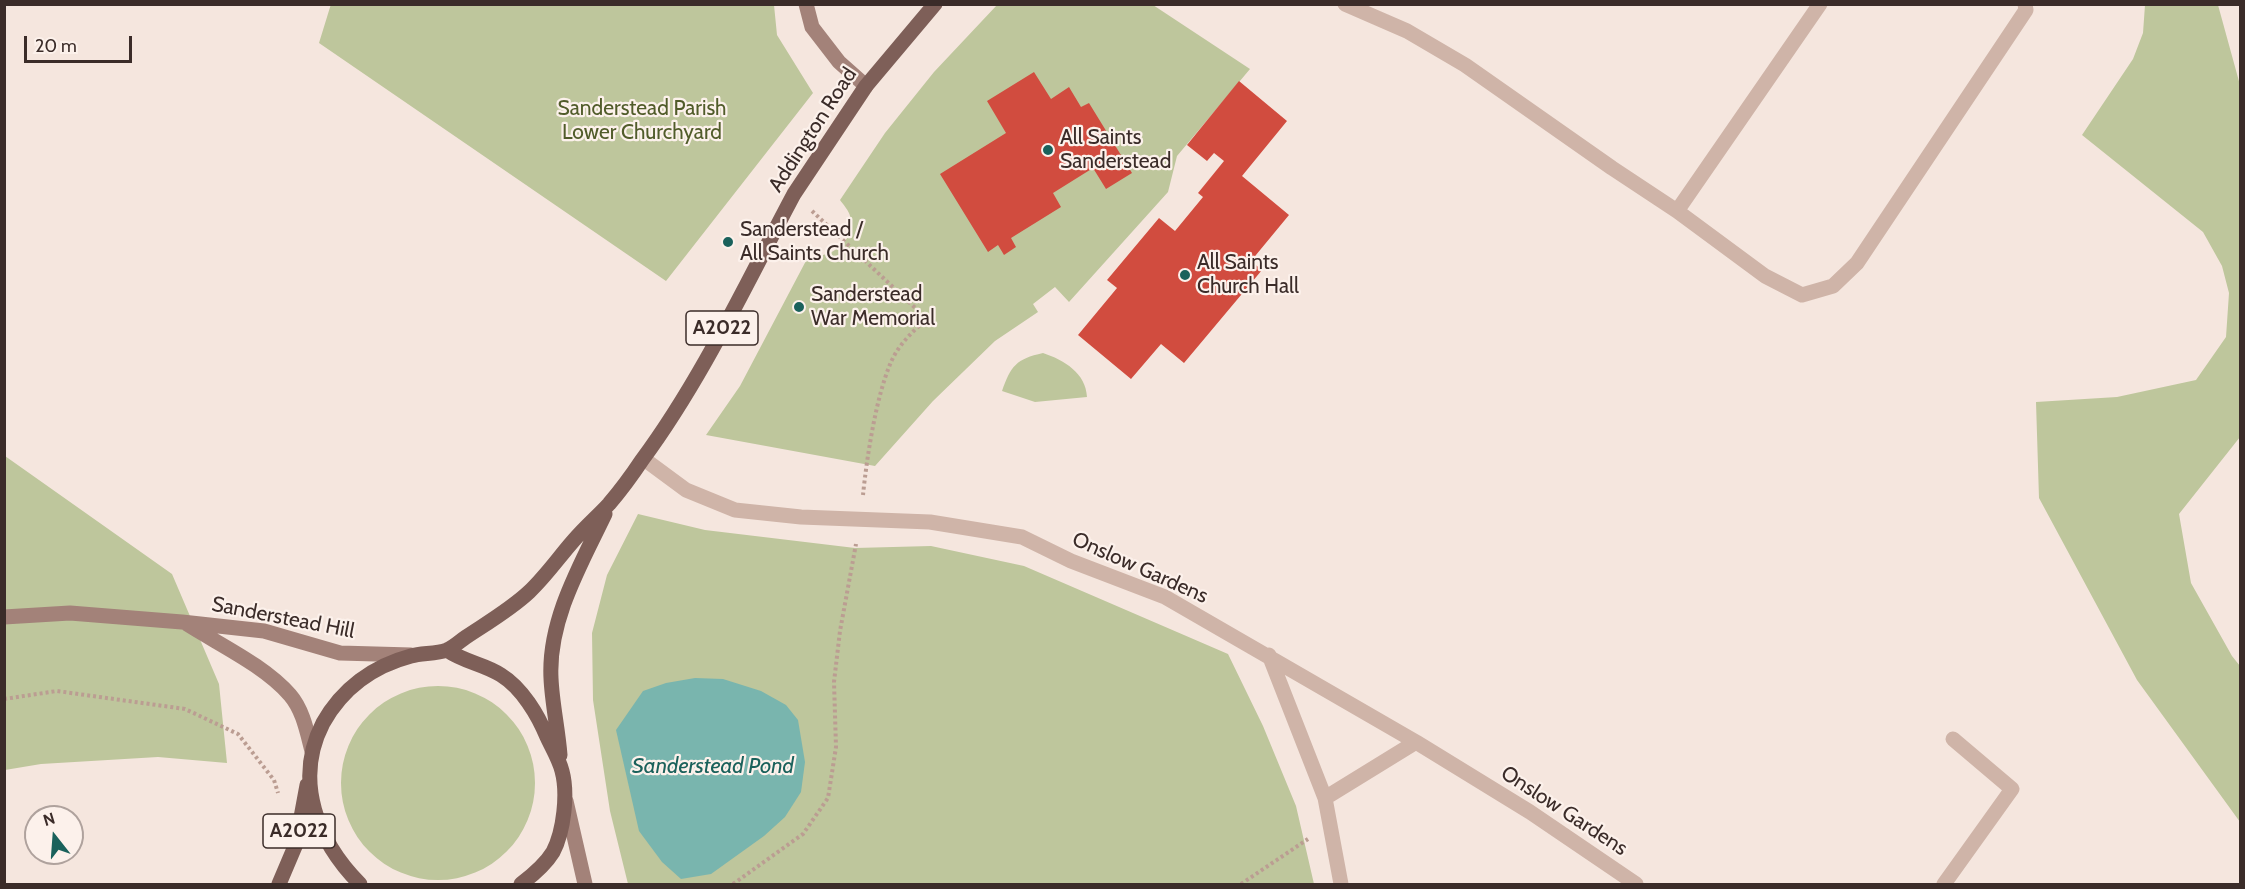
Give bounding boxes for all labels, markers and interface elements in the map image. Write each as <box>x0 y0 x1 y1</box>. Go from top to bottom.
scale bar <box>27 24 135 62</box>
text: 20 m <box>35 35 77 57</box>
street label: Addington Road <box>763 63 863 197</box>
park label: Sanderstead Parish Lower Churchyard <box>558 96 726 146</box>
place label: All Saints Sanderstead <box>1060 125 1171 175</box>
marker: All Saints Sanderstead <box>1041 143 1055 157</box>
place label: Sanderstead / All Saints Church <box>740 217 889 267</box>
marker: Sanderstead / All Saints Church <box>721 235 735 249</box>
place label: All Saints Church Hall <box>1197 250 1299 300</box>
marker: All Saints Church Hall <box>1178 268 1192 282</box>
place label: Sanderstead War Memorial <box>811 282 935 332</box>
marker: Sanderstead War Memorial <box>792 300 806 314</box>
road number: A2022 <box>686 311 758 345</box>
street label: Onslow Gardens <box>1068 527 1212 609</box>
street label: Sanderstead Hill <box>209 592 357 644</box>
water label: Sanderstead Pond <box>632 754 794 780</box>
street label: Onslow Gardens <box>1496 761 1632 861</box>
north arrow <box>24 805 84 865</box>
text: N <box>41 808 57 830</box>
road number: A2022 <box>263 814 335 848</box>

